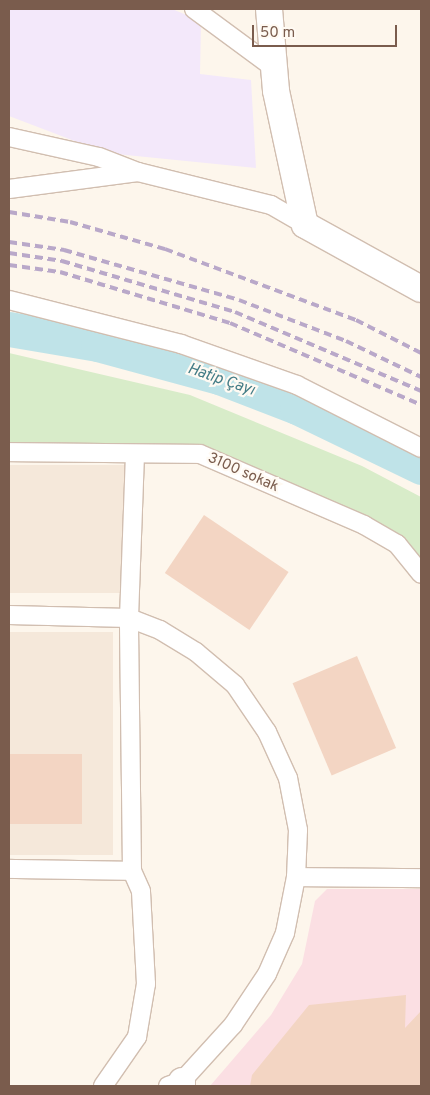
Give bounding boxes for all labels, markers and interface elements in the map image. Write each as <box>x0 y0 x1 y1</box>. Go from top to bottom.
scale bar <box>255 15 400 47</box>
text: 50 m <box>260 24 295 43</box>
water label: Hatip Çayı <box>185 360 257 400</box>
street label: 3100 sokak <box>205 449 281 497</box>

